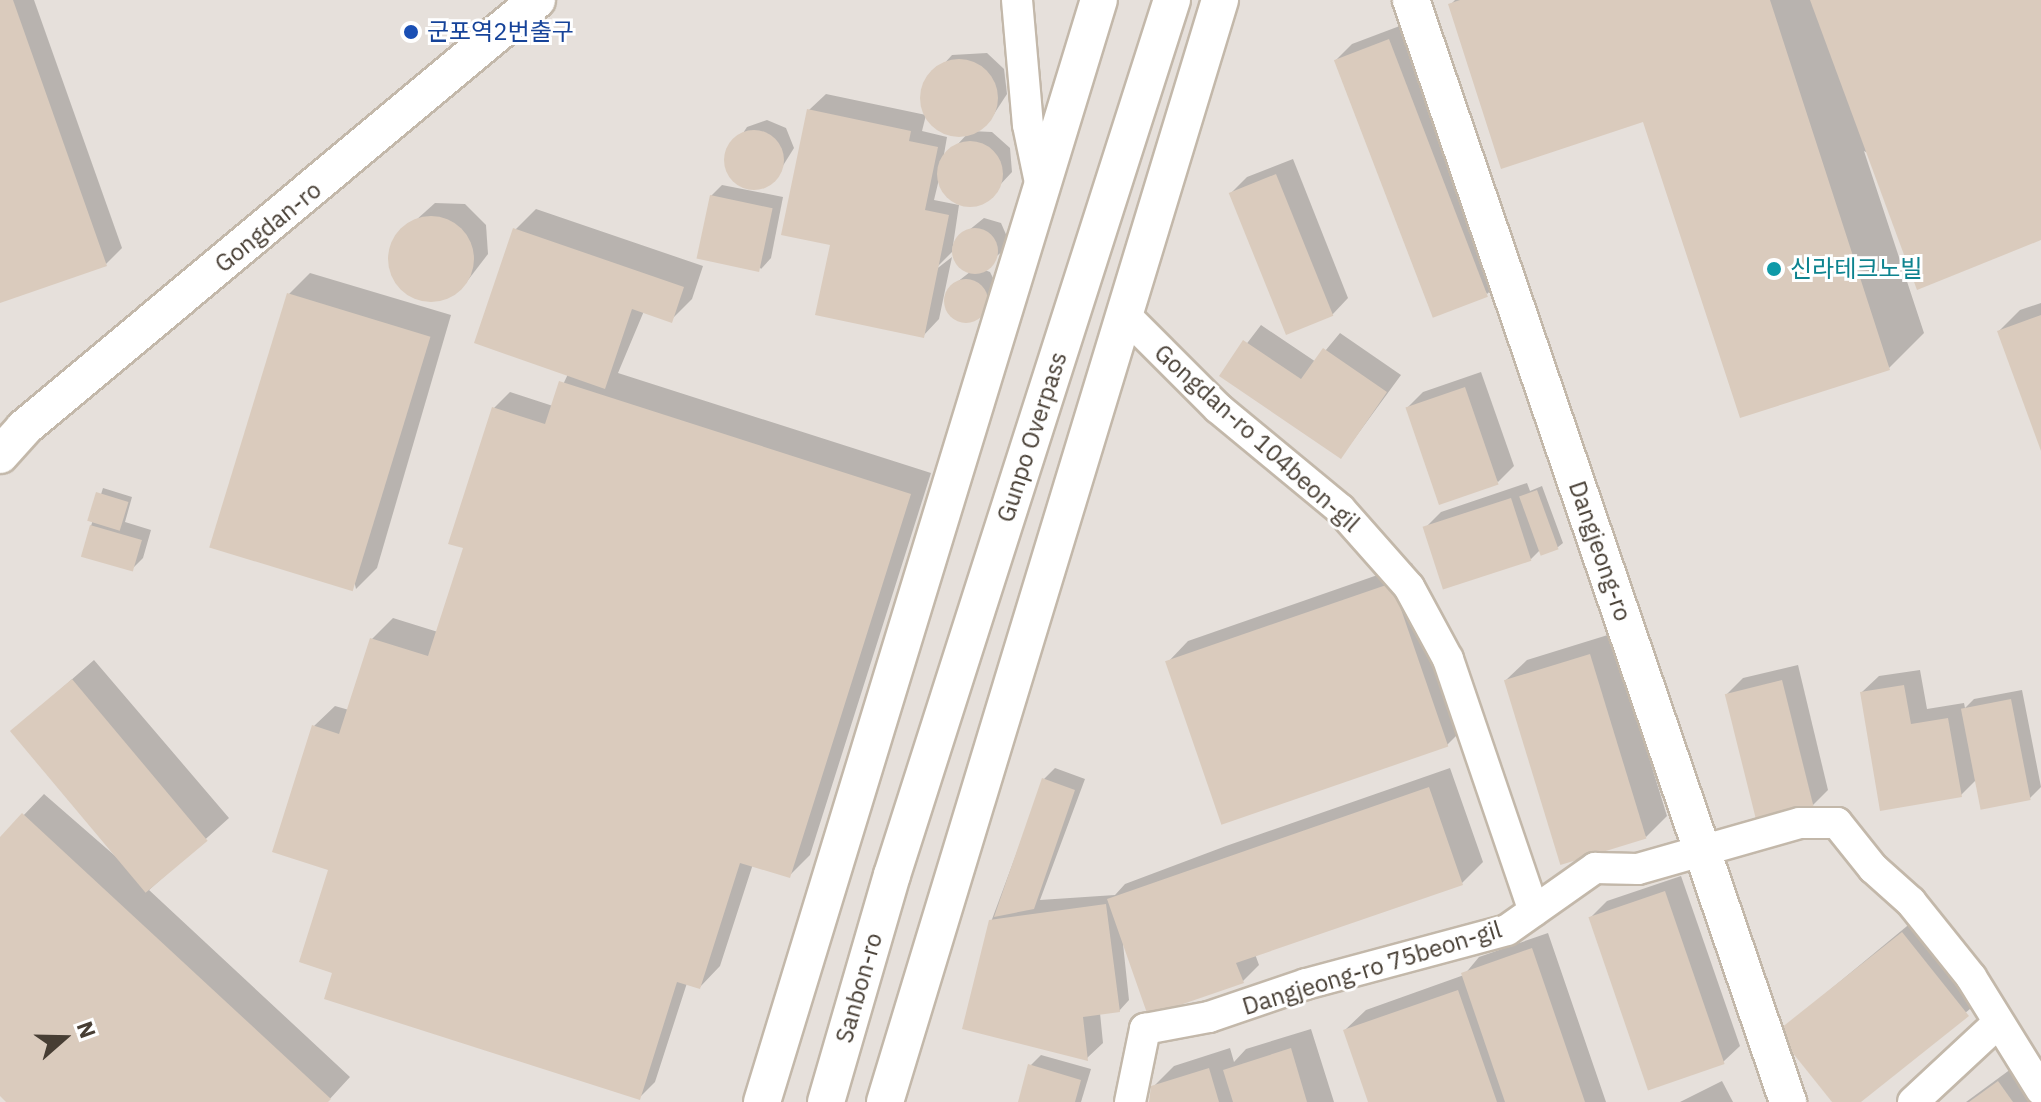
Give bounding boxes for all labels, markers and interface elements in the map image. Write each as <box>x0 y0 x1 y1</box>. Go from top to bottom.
place label: 군포역2번출구 <box>427 18 574 46</box>
marker: 군포역2번출구 <box>402 23 420 41</box>
street label: Gongdan-ro <box>209 175 327 279</box>
place label: 신라테크노빌 <box>1790 255 1922 283</box>
marker: 신라테크노빌 <box>1765 260 1783 278</box>
street label: Gongdan-ro 104beon-gil <box>1148 338 1366 538</box>
street label: Gunpo Overpass <box>991 348 1073 526</box>
street label: Dangjeong-ro <box>1563 477 1637 625</box>
street label: Dangjeong-ro 75beon-gil <box>1239 915 1505 1021</box>
street label: Sanbon-ro <box>830 930 888 1046</box>
north arrow <box>24 998 104 1078</box>
text: N <box>71 1017 103 1042</box>

